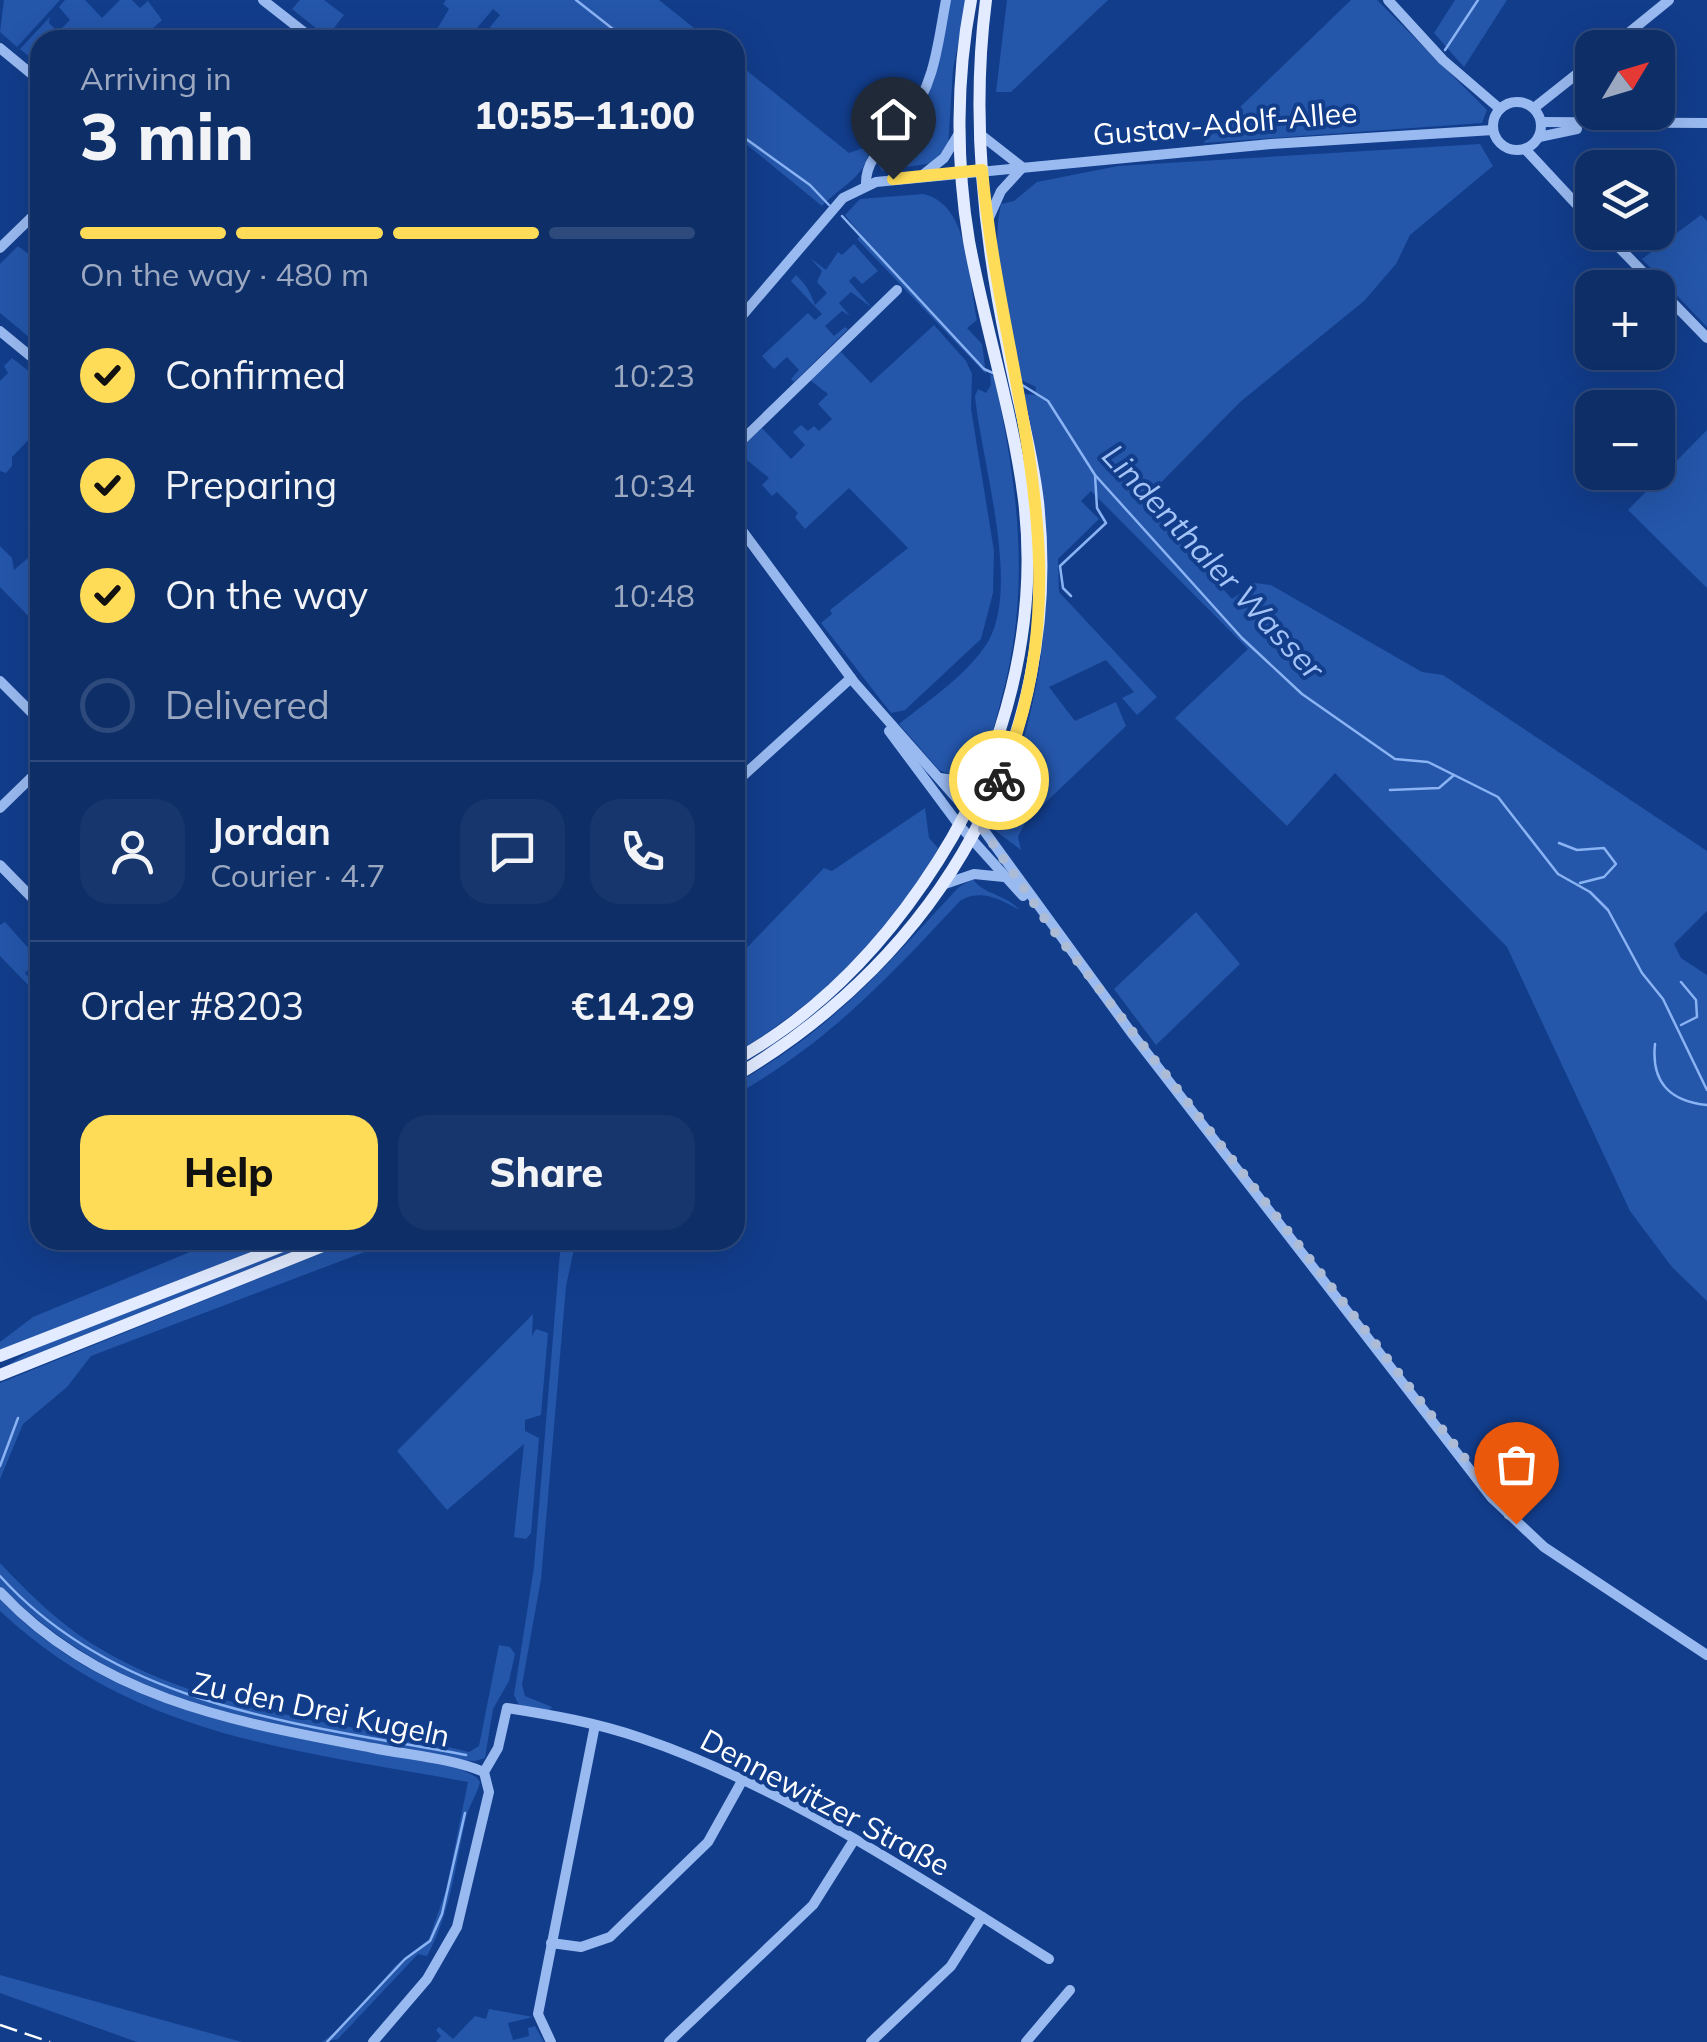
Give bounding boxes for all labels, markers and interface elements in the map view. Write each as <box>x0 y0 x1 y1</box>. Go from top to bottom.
north arrow <box>1575 30 1675 130</box>
map controls <box>1575 30 1675 490</box>
text: Arriving in <box>80 58 232 98</box>
pin <box>851 77 936 180</box>
text: 10:55–11:00 <box>474 91 695 139</box>
icon: home <box>866 92 921 147</box>
street label: Gustav-Adolf-Allee <box>1091 93 1359 153</box>
text: 3 min <box>80 95 254 176</box>
button: layers <box>1575 150 1675 250</box>
text: On the way · 480 m <box>80 254 369 294</box>
button: + <box>1575 270 1675 370</box>
icon: check <box>80 348 135 403</box>
text: Confirmed <box>165 351 346 399</box>
text: 10:23 <box>611 355 695 395</box>
button: − <box>1575 390 1675 490</box>
water label: Lindenthaler Wasser <box>1094 435 1334 688</box>
icon: check <box>80 458 135 513</box>
text: Preparing <box>165 461 337 509</box>
text: 10:34 <box>611 465 695 505</box>
icon: check <box>80 568 135 623</box>
text: On the way <box>165 571 368 619</box>
text: 10:48 <box>611 575 695 615</box>
text: Delivered <box>165 681 330 729</box>
courier <box>949 730 1049 830</box>
icon: bike <box>972 753 1027 808</box>
button: person <box>80 799 185 904</box>
button: chat <box>460 799 565 904</box>
button: phone <box>590 799 695 904</box>
text: Jordan <box>210 807 331 855</box>
text: Courier · 4.7 <box>210 855 386 895</box>
text: Order #8203 <box>80 982 304 1030</box>
text: €14.29 <box>572 982 695 1030</box>
button: Help <box>80 1115 378 1230</box>
button: Share <box>398 1115 695 1230</box>
pin <box>1474 1422 1559 1525</box>
icon: bag <box>1489 1437 1544 1492</box>
street label: Zu den Drei Kugeln <box>189 1663 453 1755</box>
street label: Dennewitzer Straße <box>694 1720 957 1884</box>

